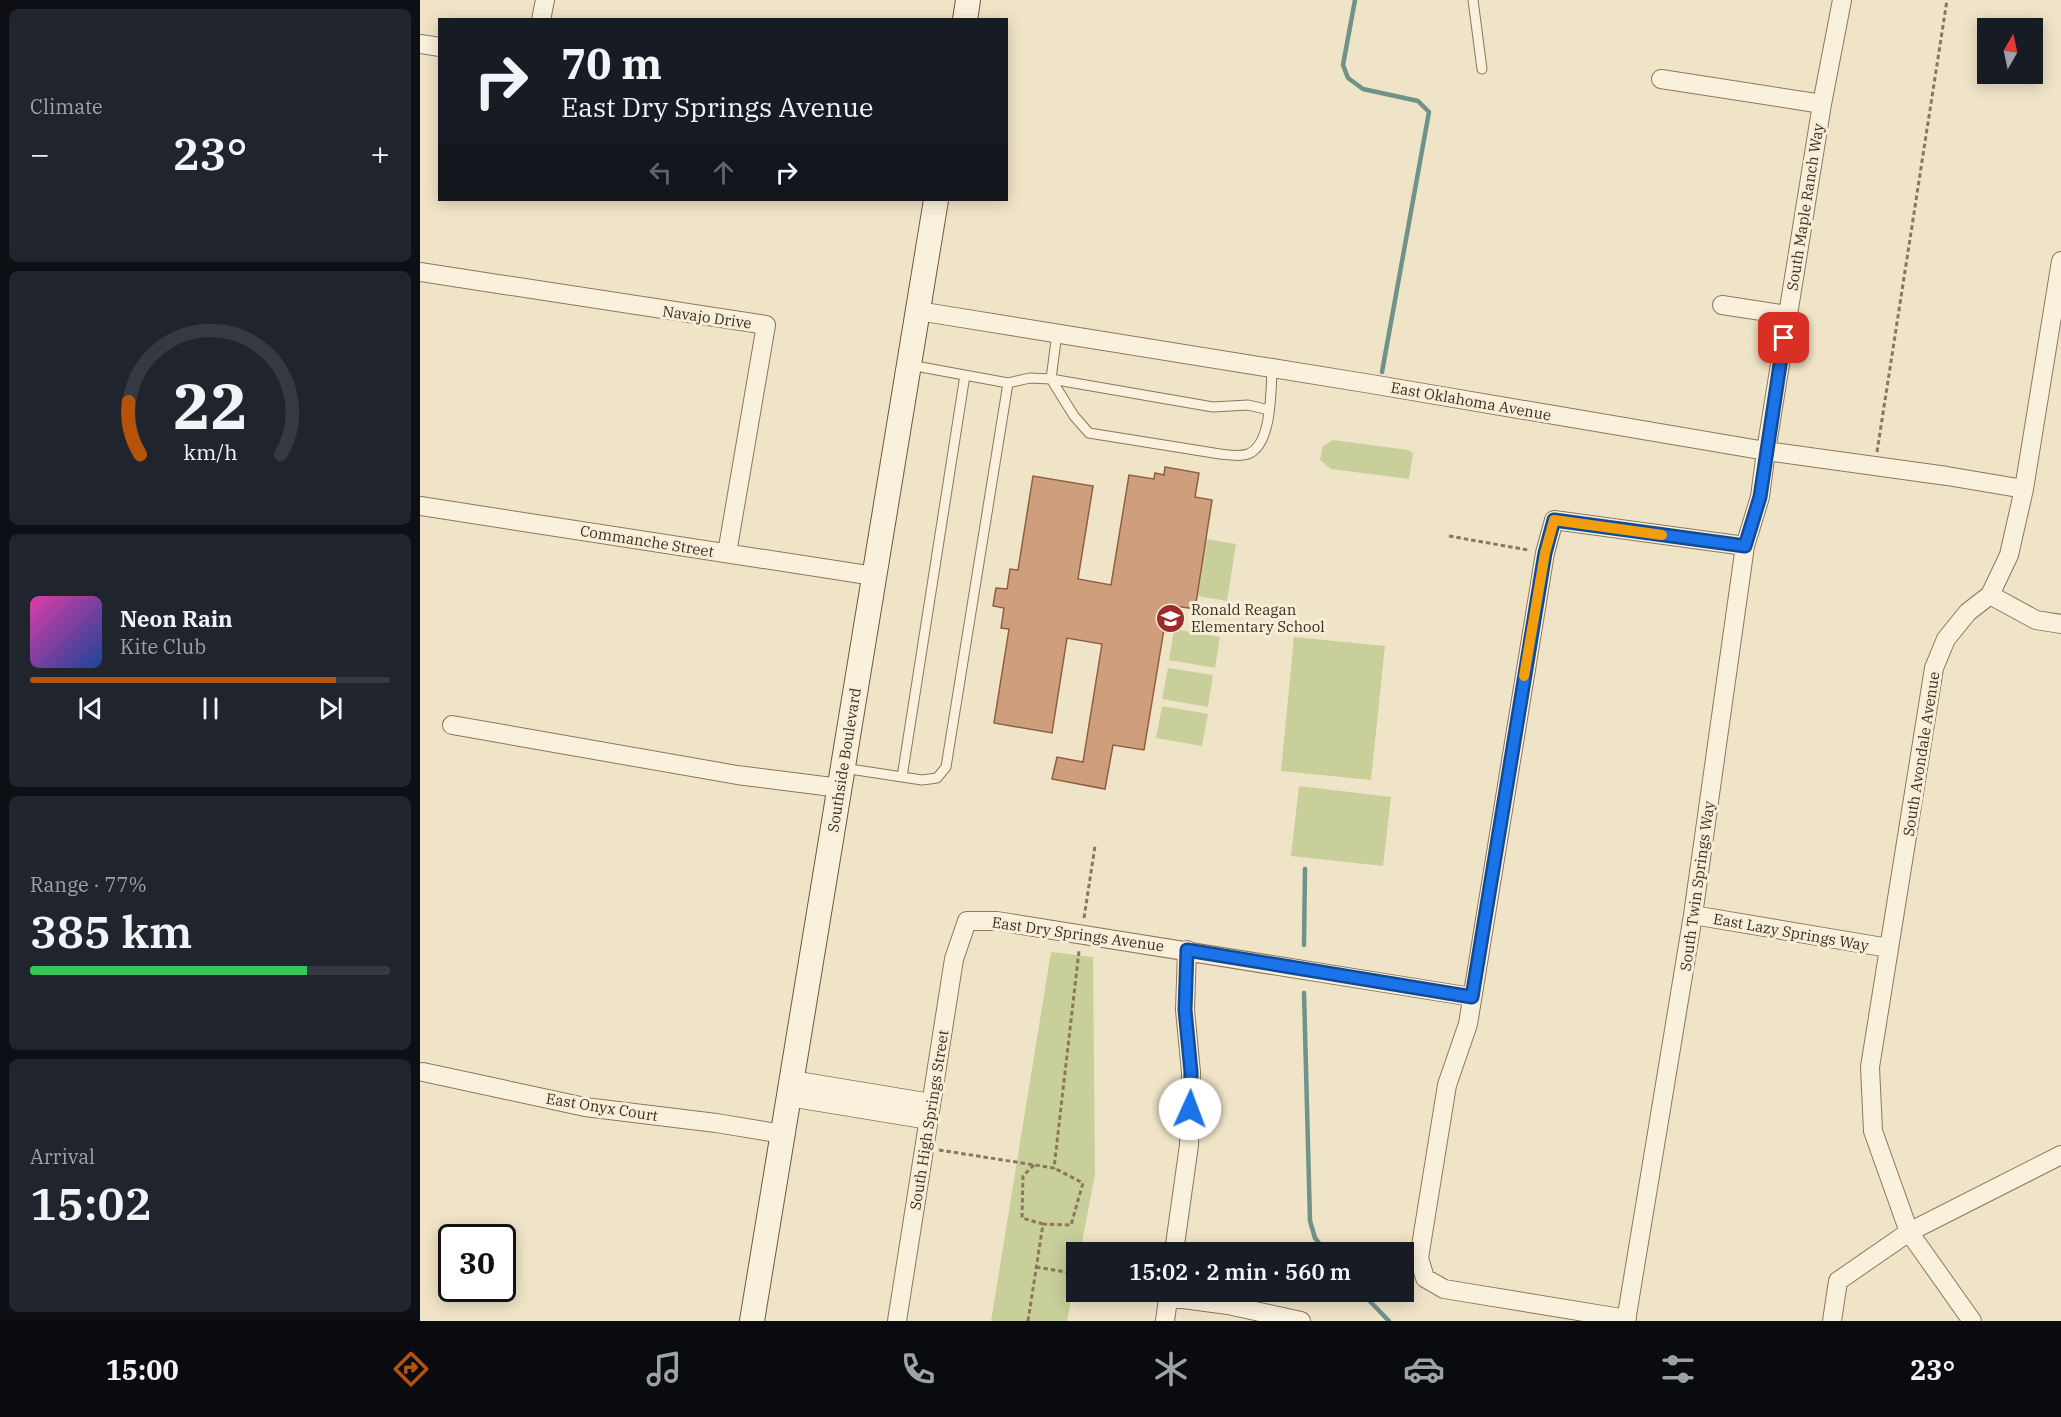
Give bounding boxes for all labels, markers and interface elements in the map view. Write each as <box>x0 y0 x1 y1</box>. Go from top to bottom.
north arrow <box>1977 18 2043 84</box>
map controls <box>1977 18 2043 84</box>
text: 70 m <box>561 36 662 91</box>
icon: right <box>462 42 540 120</box>
text: East Dry Springs Avenue <box>561 89 873 124</box>
text: Climate <box>30 93 103 120</box>
street label: South Maple Ranch Way <box>1782 122 1828 292</box>
text: 23° <box>172 124 248 182</box>
text: − <box>30 132 50 175</box>
text: + <box>370 132 390 175</box>
icon: left <box>644 156 677 189</box>
icon: ahead <box>707 156 740 189</box>
icon: right <box>770 156 803 189</box>
street label: Navajo Drive <box>661 301 753 333</box>
pin <box>1758 312 1809 363</box>
icon: arrive <box>1767 321 1800 354</box>
text: 22 <box>173 365 247 446</box>
street label: East Oklahoma Avenue <box>1389 378 1553 424</box>
text: km/h <box>183 439 237 467</box>
street label: Commanche Street <box>579 521 715 561</box>
place label: Ronald Reagan Elementary School <box>1191 600 1325 636</box>
school or university icon: Ronald Reagan Elementary School <box>1154 602 1186 634</box>
text: Neon Rain <box>120 604 233 633</box>
text: Kite Club <box>120 633 206 660</box>
street label: South Avondale Avenue <box>1899 670 1943 838</box>
street label: Southside Boulevard <box>823 686 865 834</box>
icon: previous <box>74 692 107 725</box>
icon: pause <box>194 692 227 725</box>
icon: next <box>314 692 347 725</box>
street label: South Twin Springs Way <box>1676 800 1718 972</box>
text: Range · 77% <box>30 871 147 898</box>
text: 385 km <box>30 902 192 960</box>
street label: East Lazy Springs Way <box>1712 909 1870 955</box>
street label: East Dry Springs Avenue <box>991 913 1165 955</box>
street label: South High Springs Street <box>905 1029 953 1211</box>
position arrow <box>1158 1077 1222 1141</box>
street label: East Onyx Court <box>545 1089 659 1125</box>
text: Arrival <box>30 1143 95 1170</box>
text: 15:02 <box>30 1174 151 1232</box>
speed limit sign: 30 <box>438 1224 516 1302</box>
text: 15:02 · 2 min · 560 m <box>1129 1257 1351 1286</box>
icon: directions <box>390 1348 432 1390</box>
icon: music <box>643 1348 685 1390</box>
icon: phone <box>897 1348 939 1390</box>
icon: climate <box>1150 1348 1192 1390</box>
icon: car <box>1403 1348 1445 1390</box>
icon: filters <box>1657 1348 1699 1390</box>
text: 15:00 <box>106 1352 179 1387</box>
text: 23° <box>1910 1352 1955 1387</box>

